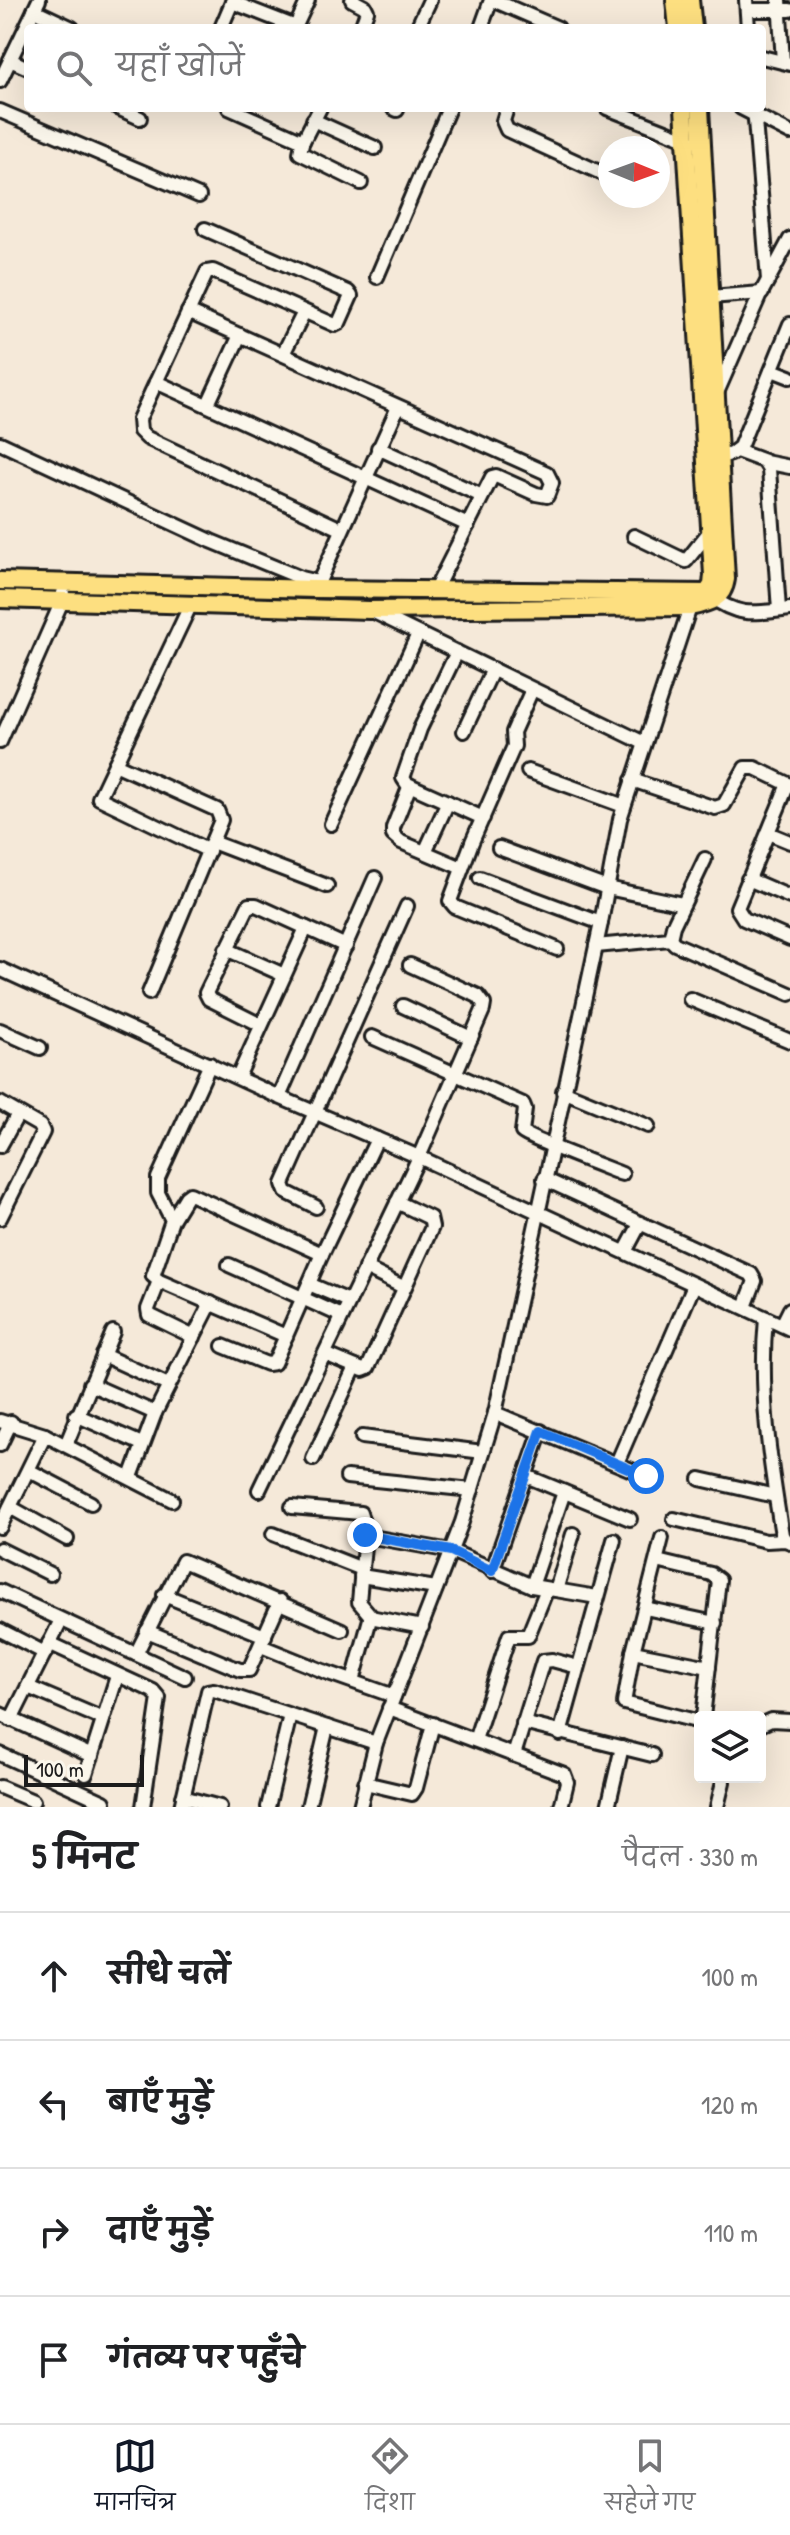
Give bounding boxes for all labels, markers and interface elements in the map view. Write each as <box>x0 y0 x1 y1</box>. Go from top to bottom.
search box <box>24 24 766 112</box>
text: यहाँ खोजें <box>116 45 244 85</box>
icon: search <box>52 46 96 90</box>
north arrow <box>598 136 670 208</box>
route start <box>628 1458 664 1494</box>
route end <box>347 1517 383 1553</box>
map controls <box>694 1711 766 1783</box>
button: layers <box>694 1711 766 1783</box>
scale bar <box>24 1751 144 1787</box>
text: 100 m <box>36 1754 84 1784</box>
text: 5 मिनट <box>32 1833 137 1879</box>
text: पैदल · 330 m <box>622 1839 758 1874</box>
text: सीधे चलें <box>108 1953 230 1993</box>
icon: ahead <box>32 1954 76 1998</box>
text: 100 m <box>702 1959 758 1994</box>
text: बाएँ मुड़ें <box>108 2081 213 2121</box>
icon: left <box>32 2082 76 2126</box>
text: 120 m <box>701 2087 758 2122</box>
text: दाएँ मुड़ें <box>108 2209 212 2249</box>
icon: right <box>32 2210 76 2254</box>
text: 110 m <box>704 2215 758 2250</box>
text: गंतव्य पर पहुँचे <box>108 2337 304 2377</box>
icon: arrive <box>32 2338 76 2382</box>
tab: मानचित्र <box>95 2434 175 2527</box>
tab: दिशा <box>365 2434 415 2527</box>
tab: सहेजे गए <box>604 2434 695 2527</box>

